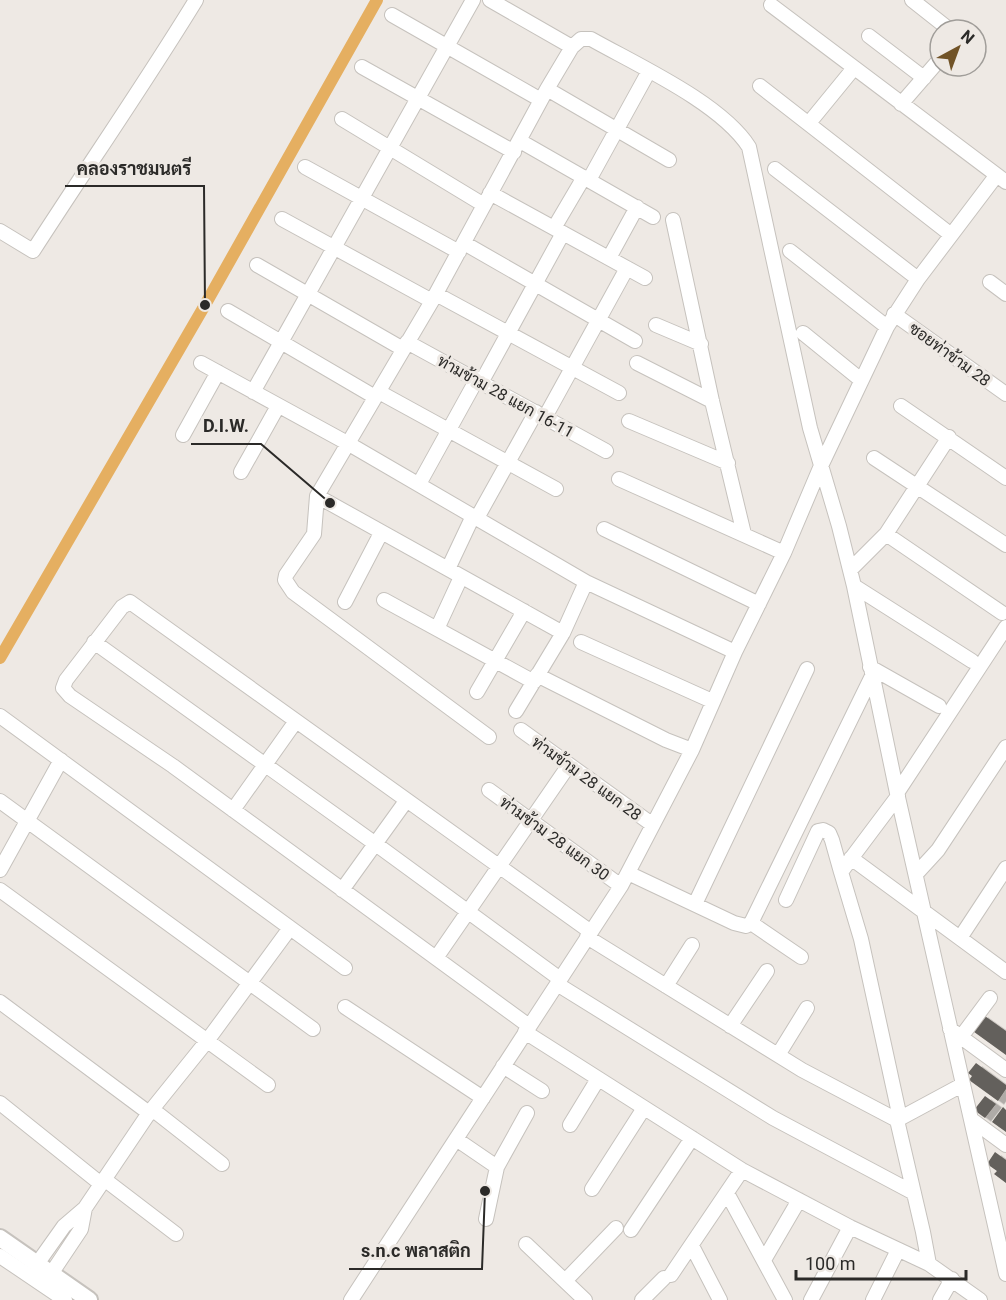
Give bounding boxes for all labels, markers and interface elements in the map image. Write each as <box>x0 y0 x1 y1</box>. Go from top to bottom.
north arrow <box>928 18 988 78</box>
text: N <box>957 26 978 48</box>
callout: คลองราชมนตรี <box>65 150 204 186</box>
text: คลองราชมนตรี <box>77 156 191 179</box>
street label: ซอยท่าข้าม 28 <box>905 318 995 390</box>
street label: ท่ามข้าม 28 แยก 16-11 <box>434 350 578 442</box>
callout: D.I.W. <box>191 408 261 444</box>
text: D.I.W. <box>203 415 249 436</box>
street label: ท่ามข้าม 28 แยก 28 <box>528 731 646 825</box>
street label: ท่ามข้าม 28 แยก 30 <box>496 791 614 885</box>
callout: s.n.c พลาสติก <box>349 1233 482 1269</box>
text: s.n.c พลาสติก <box>361 1239 471 1261</box>
scale bar <box>796 1243 966 1281</box>
text: 100 m <box>805 1253 856 1274</box>

